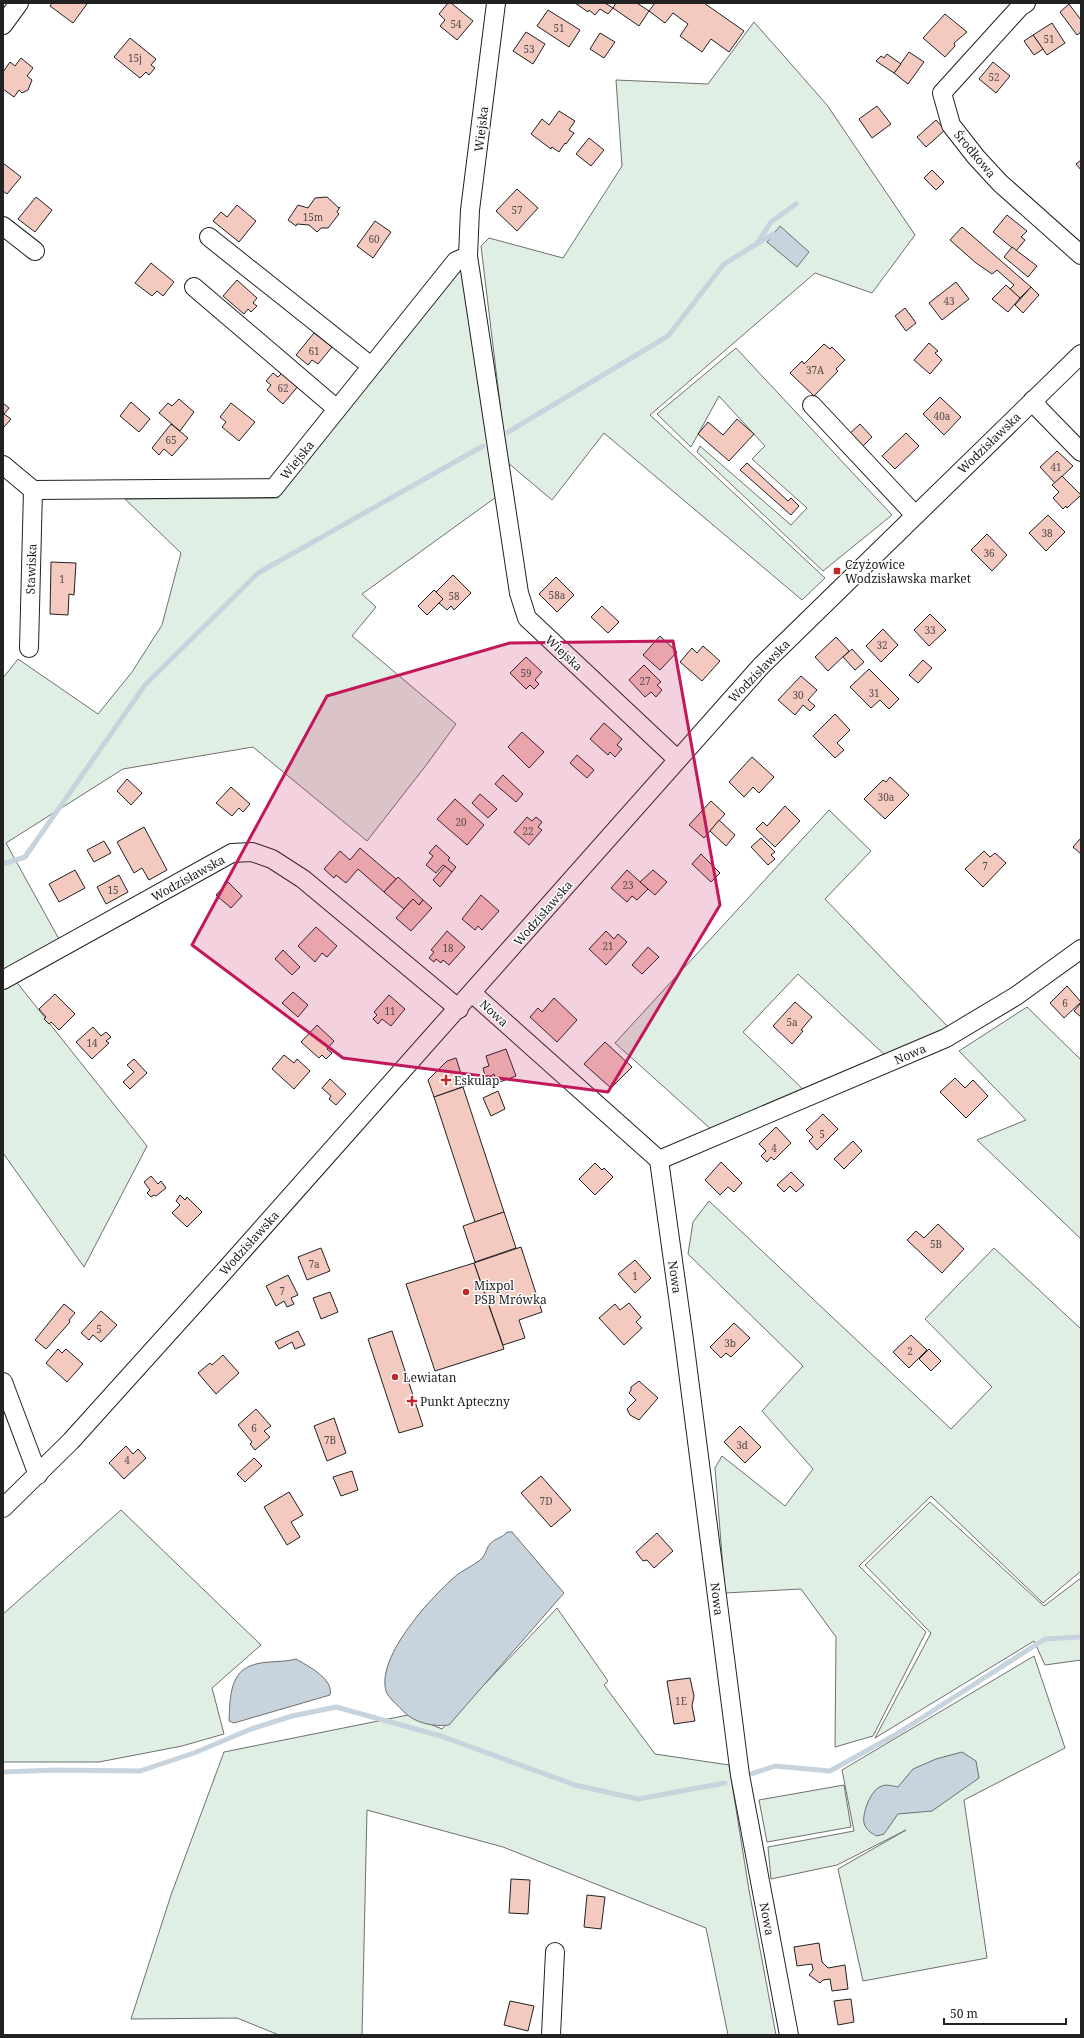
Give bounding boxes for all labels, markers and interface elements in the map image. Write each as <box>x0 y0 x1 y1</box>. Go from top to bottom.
house number: 54 <box>450 17 462 31</box>
house number: 51 <box>553 21 565 35</box>
house number: 51 <box>1043 32 1055 46</box>
house number: 53 <box>523 42 535 56</box>
house number: 15j <box>128 51 142 65</box>
house number: 52 <box>988 70 1000 84</box>
street label: Wiejska <box>470 105 492 153</box>
street label: Środkowa <box>950 127 1000 182</box>
house number: 57 <box>511 203 523 217</box>
house number: 15m <box>303 210 324 224</box>
house number: 60 <box>368 232 380 246</box>
house number: 43 <box>943 294 955 308</box>
house number: 61 <box>308 344 320 358</box>
house number: 37A <box>806 363 825 377</box>
house number: 62 <box>277 381 289 395</box>
street label: Wodzisławska <box>954 408 1024 477</box>
house number: 40a <box>934 409 951 423</box>
house number: 65 <box>165 433 177 447</box>
street label: Wiejska <box>276 437 318 483</box>
house number: 41 <box>1050 460 1062 474</box>
house number: 38 <box>1041 526 1053 540</box>
street label: Stawiska <box>22 543 40 595</box>
house number: 36 <box>983 546 995 560</box>
place label: Czyżowice Wodzisławska market <box>845 556 971 587</box>
marker: Czyżowice Wodzisławska market <box>832 566 842 576</box>
house number: 1 <box>59 572 65 586</box>
house number: 58a <box>549 588 566 602</box>
house number: 58 <box>448 589 460 603</box>
house number: 33 <box>924 623 936 637</box>
street label: Wiejska <box>542 631 587 675</box>
street label: Wodzisławska <box>725 636 794 706</box>
house number: 32 <box>876 638 888 652</box>
house number: 59 <box>520 666 532 680</box>
house number: 27 <box>639 674 651 688</box>
house number: 31 <box>868 686 880 700</box>
house number: 30 <box>792 688 804 702</box>
house number: 30a <box>878 790 895 804</box>
house number: 20 <box>455 815 467 829</box>
house number: 22 <box>522 824 534 838</box>
street label: Wodzisławska <box>148 851 228 905</box>
house number: 7 <box>982 859 988 873</box>
street label: Wodzisławska <box>510 876 576 949</box>
house number: 23 <box>622 878 634 892</box>
house number: 15 <box>107 883 119 897</box>
house number: 21 <box>602 939 614 953</box>
house number: 18 <box>442 941 454 955</box>
street label: Nowa <box>476 996 512 1031</box>
house number: 6 <box>1062 996 1068 1010</box>
house number: 11 <box>384 1004 396 1018</box>
house number: 5a <box>786 1015 798 1029</box>
house number: 14 <box>86 1036 98 1050</box>
street label: Nowa <box>891 1040 929 1068</box>
place label: Eskulap <box>454 1072 499 1089</box>
marker: Eskulap <box>441 1075 451 1085</box>
house number: 5 <box>819 1127 825 1141</box>
house number: 4 <box>771 1141 777 1155</box>
street label: Wodzisławska <box>215 1207 283 1279</box>
house number: 5B <box>930 1237 942 1251</box>
house number: 7a <box>308 1257 320 1271</box>
street label: Nowa <box>664 1259 686 1295</box>
house number: 1 <box>632 1269 638 1283</box>
place label: Mixpol PSB Mrówka <box>474 1277 547 1308</box>
house number: 7 <box>279 1284 285 1298</box>
marker: Mixpol PSB Mrówka <box>461 1287 471 1297</box>
house number: 5 <box>96 1322 102 1336</box>
house number: 3b <box>724 1336 736 1350</box>
house number: 2 <box>907 1344 913 1358</box>
place label: Lewiatan <box>403 1369 457 1386</box>
marker: Lewiatan <box>390 1372 400 1382</box>
place label: Punkt Apteczny <box>420 1393 510 1410</box>
marker: Punkt Apteczny <box>407 1396 417 1406</box>
house number: 6 <box>251 1421 257 1435</box>
house number: 7B <box>324 1433 336 1447</box>
house number: 3d <box>736 1438 748 1452</box>
house number: 4 <box>124 1453 130 1467</box>
house number: 7D <box>540 1494 552 1508</box>
street label: Nowa <box>707 1581 727 1617</box>
house number: 1E <box>675 1694 687 1708</box>
street label: Nowa <box>755 1901 779 1937</box>
scale bar <box>944 2000 1066 2026</box>
text: 50 m <box>950 2005 978 2022</box>

